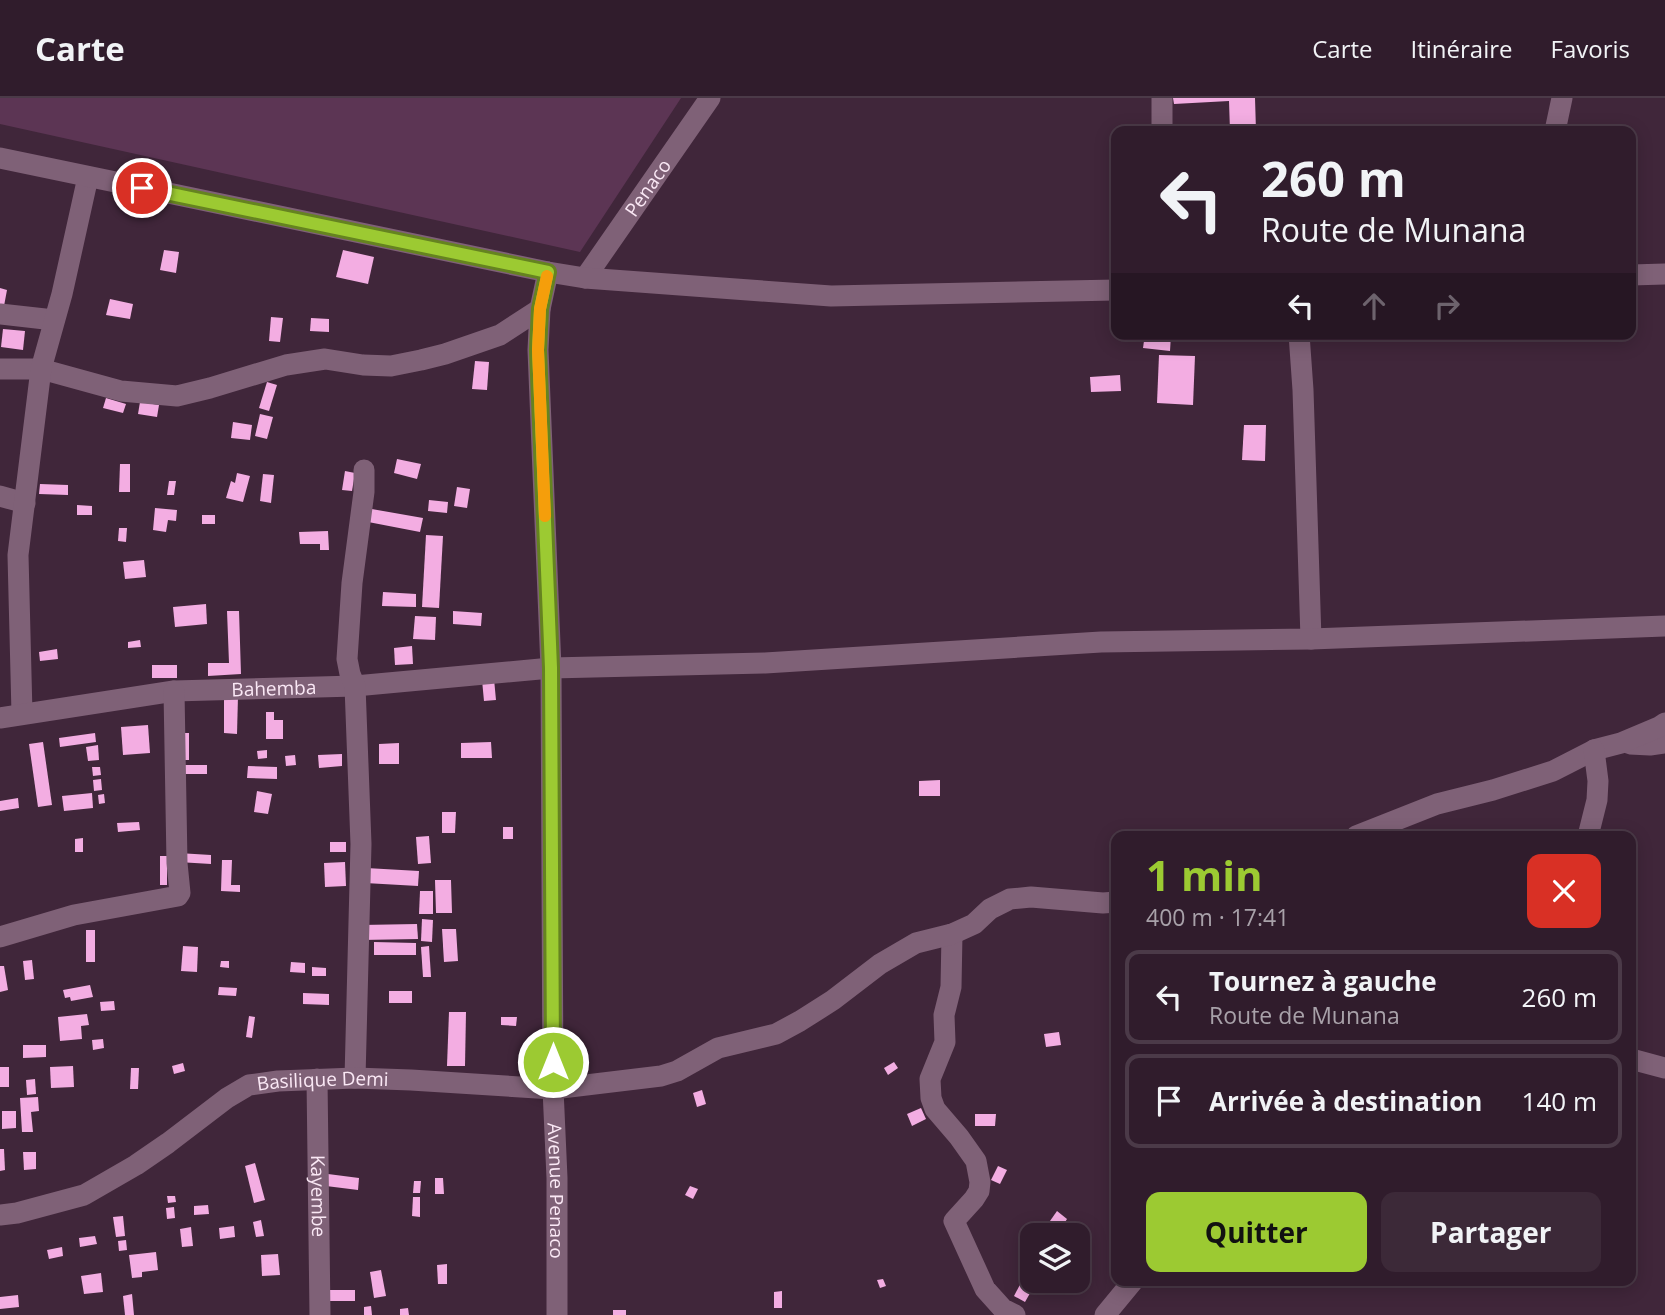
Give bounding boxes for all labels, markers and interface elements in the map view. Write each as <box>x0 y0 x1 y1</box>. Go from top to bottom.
text: Carte <box>35 26 125 71</box>
text: Carte <box>1312 32 1373 65</box>
text: Itinéraire <box>1411 32 1513 65</box>
text: Favoris <box>1551 32 1630 65</box>
text: 260 m <box>1261 145 1406 211</box>
street label: Penaco <box>619 154 677 222</box>
icon: left <box>1146 154 1237 245</box>
pin <box>112 158 172 218</box>
icon: arrive <box>123 169 161 207</box>
text: Route de Munana <box>1261 208 1526 251</box>
icon: left <box>1282 287 1320 325</box>
icon: ahead <box>1355 287 1393 325</box>
icon: right <box>1428 287 1466 325</box>
street label: Bahemba <box>231 674 317 702</box>
text: 1 min <box>1146 846 1263 903</box>
button: close <box>1527 854 1601 928</box>
text: 400 m · 17:41 <box>1146 901 1289 933</box>
text: Tournez à gauche <box>1209 963 1437 999</box>
icon: left <box>1150 978 1188 1016</box>
text: 260 m <box>1522 979 1597 1015</box>
text: Route de Munana <box>1209 999 1400 1031</box>
position arrow <box>516 1025 590 1099</box>
street label: Basilique Demi <box>255 1065 389 1097</box>
icon: arrive <box>1150 1082 1188 1120</box>
text: Arrivée à destination <box>1209 1083 1482 1119</box>
text: 140 m <box>1522 1083 1597 1119</box>
street label: Avenue Penaco <box>542 1122 570 1259</box>
street label: Kayembe <box>305 1155 332 1237</box>
button: Quitter <box>1146 1192 1367 1272</box>
button: Partager <box>1381 1192 1601 1272</box>
map controls <box>1020 1223 1090 1293</box>
button: layers <box>1020 1223 1090 1293</box>

